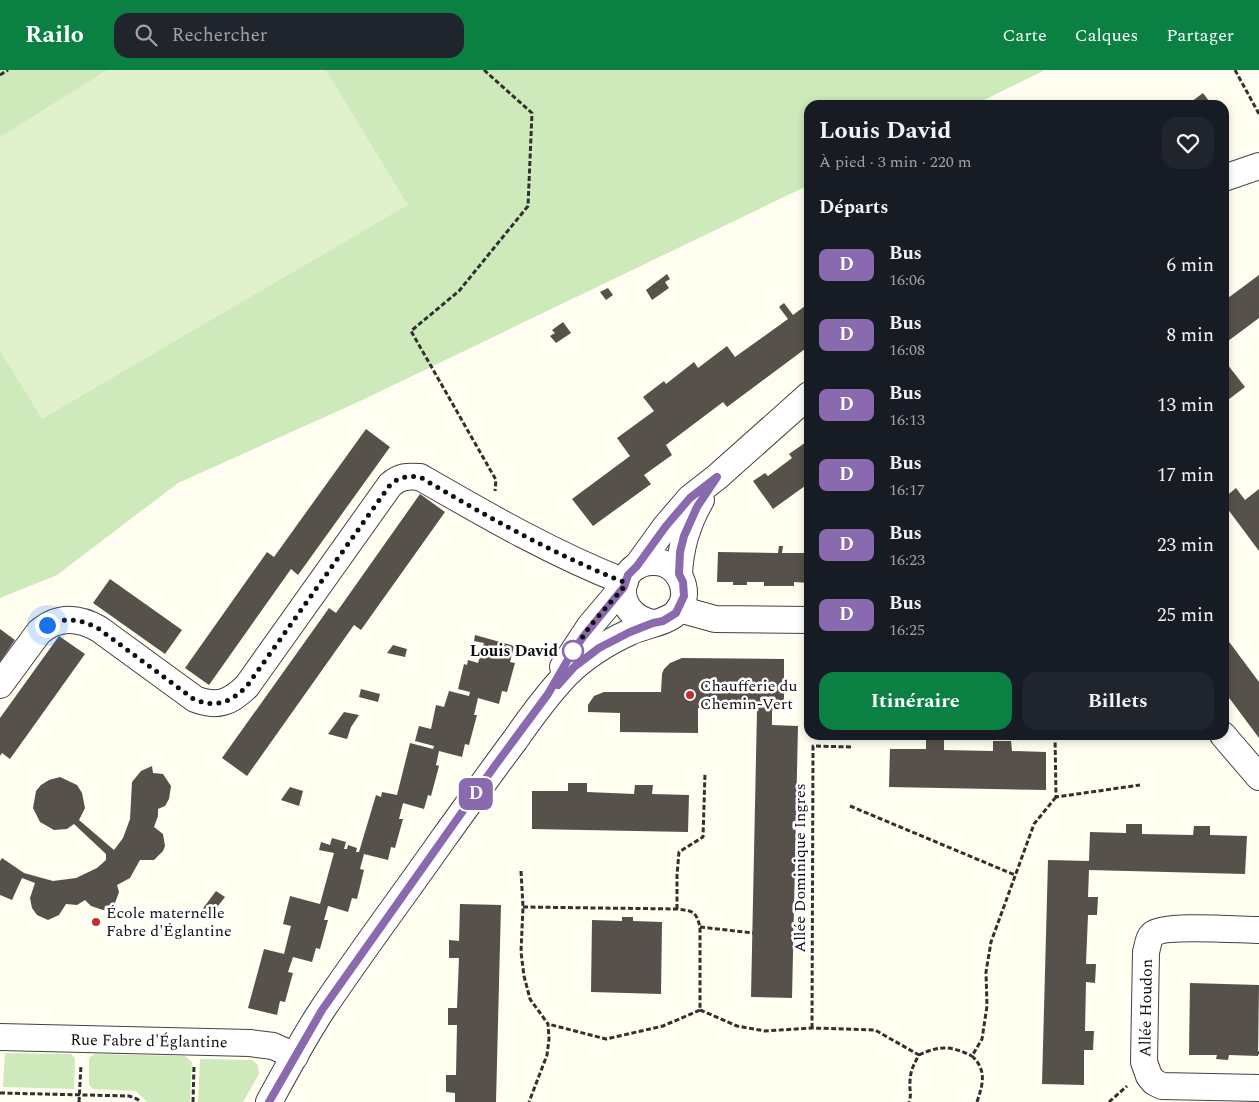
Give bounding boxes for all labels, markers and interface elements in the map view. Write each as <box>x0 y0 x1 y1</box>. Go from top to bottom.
search box <box>114 13 464 58</box>
text: Railo <box>25 17 84 53</box>
icon: search <box>132 21 160 49</box>
text: Rechercher <box>172 21 267 50</box>
text: Carte <box>1003 22 1047 49</box>
text: Calques <box>1075 22 1138 49</box>
text: Partager <box>1166 22 1234 49</box>
text: Louis David <box>819 113 952 149</box>
button: heart <box>1162 117 1214 169</box>
text: À pied · 3 min · 220 m <box>819 150 972 174</box>
text: Départs <box>819 193 889 222</box>
text: Bus <box>889 239 922 268</box>
text: D <box>839 251 854 278</box>
text: 6 min <box>1166 251 1214 280</box>
text: 16:06 <box>889 268 925 292</box>
text: Bus <box>889 309 922 338</box>
text: D <box>839 321 854 348</box>
text: 8 min <box>1166 321 1214 350</box>
text: 16:08 <box>889 338 925 362</box>
text: Bus <box>889 379 922 408</box>
text: D <box>839 391 854 418</box>
text: 13 min <box>1157 391 1214 420</box>
text: 16:13 <box>889 408 925 432</box>
text: Bus <box>889 449 922 478</box>
text: D <box>839 461 854 488</box>
text: 17 min <box>1157 461 1214 490</box>
text: 16:17 <box>889 478 925 502</box>
text: Bus <box>889 519 922 548</box>
text: D <box>839 531 854 558</box>
text: 23 min <box>1157 531 1214 560</box>
text: 16:23 <box>889 548 925 572</box>
text: Bus <box>889 589 922 618</box>
text: D <box>839 601 854 628</box>
text: 25 min <box>1157 601 1214 630</box>
your location <box>35 613 60 638</box>
text: 16:25 <box>889 618 925 642</box>
place label: Louis David <box>470 639 558 663</box>
marker: Louis David <box>562 640 584 662</box>
button: Itinéraire <box>819 672 1012 730</box>
button: Billets <box>1022 672 1214 730</box>
place label: Chaufferie du Chemin-Vert <box>700 674 797 716</box>
marker: Chaufferie du Chemin-Vert <box>684 689 696 701</box>
line badge: D <box>460 778 492 810</box>
text: D <box>469 780 483 807</box>
street label: Allée Dominique Ingres <box>788 783 812 953</box>
place label: École maternelle Fabre d'Églantine <box>106 901 232 943</box>
marker: École maternelle Fabre d'Églantine <box>90 916 102 928</box>
street label: Allée Houdon <box>1133 959 1159 1057</box>
street label: Rue Fabre d'Églantine <box>70 1028 228 1054</box>

